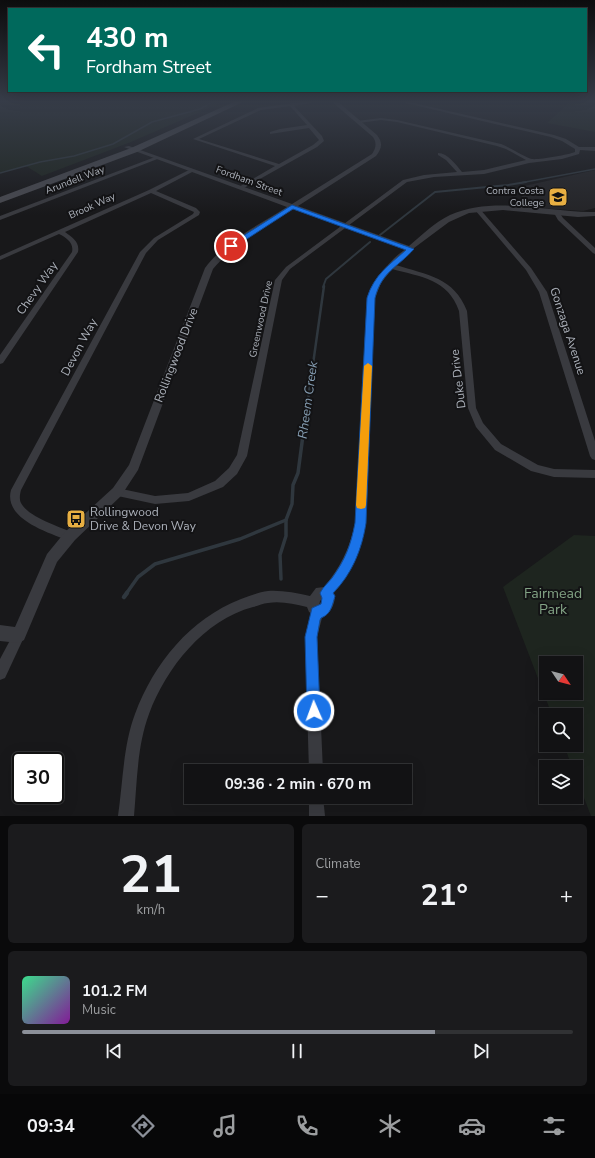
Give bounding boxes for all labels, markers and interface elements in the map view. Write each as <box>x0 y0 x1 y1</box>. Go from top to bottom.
text: 430 m <box>86 19 169 57</box>
icon: left <box>20 24 72 76</box>
text: Fordham Street <box>86 55 211 79</box>
street label: Arundell Way <box>43 162 108 198</box>
street label: Fordham Street <box>214 163 285 200</box>
place label: Contra Costa College <box>486 184 544 210</box>
school or university icon: Contra Costa College <box>547 186 569 208</box>
street label: Brook Way <box>66 189 118 223</box>
pin <box>214 229 248 263</box>
icon: arrive <box>220 235 242 257</box>
street label: Chevy Way <box>13 257 62 318</box>
street label: Greenwood Drive <box>246 279 276 359</box>
street label: Gonzaga Avenue <box>546 285 590 377</box>
street label: Rollingwood Drive <box>151 305 201 405</box>
street label: Devon Way <box>57 315 101 379</box>
street label: Duke Drive <box>446 349 470 409</box>
water label: Rheem Creek <box>294 360 322 440</box>
place label: Rollingwood Drive & Devon Way <box>90 504 197 534</box>
bus stop icon: Rollingwood Drive & Devon Way <box>65 508 87 530</box>
park label: Fairmead Park <box>524 584 582 619</box>
north arrow <box>539 656 583 700</box>
map controls <box>539 656 583 804</box>
position arrow <box>293 690 335 732</box>
button: search <box>539 708 583 752</box>
speed limit sign: 30 <box>12 752 64 804</box>
button: layers <box>539 760 583 804</box>
text: 09:36 · 2 min · 670 m <box>225 774 371 794</box>
text: 21 <box>120 839 182 910</box>
text: Climate <box>316 855 361 873</box>
text: 21° <box>421 875 468 916</box>
text: − <box>316 881 329 911</box>
text: + <box>560 881 573 911</box>
text: km/h <box>136 901 165 919</box>
text: 101.2 FM <box>82 981 147 1001</box>
text: Music <box>82 1001 116 1019</box>
icon: previous <box>103 1040 125 1062</box>
icon: pause <box>286 1040 308 1062</box>
icon: next <box>470 1040 492 1062</box>
icon: directions <box>129 1112 157 1140</box>
icon: music <box>211 1112 239 1140</box>
icon: phone <box>293 1112 321 1140</box>
icon: climate <box>376 1112 404 1140</box>
icon: car <box>458 1112 486 1140</box>
icon: filters <box>540 1112 568 1140</box>
text: 09:34 <box>27 1114 75 1138</box>

